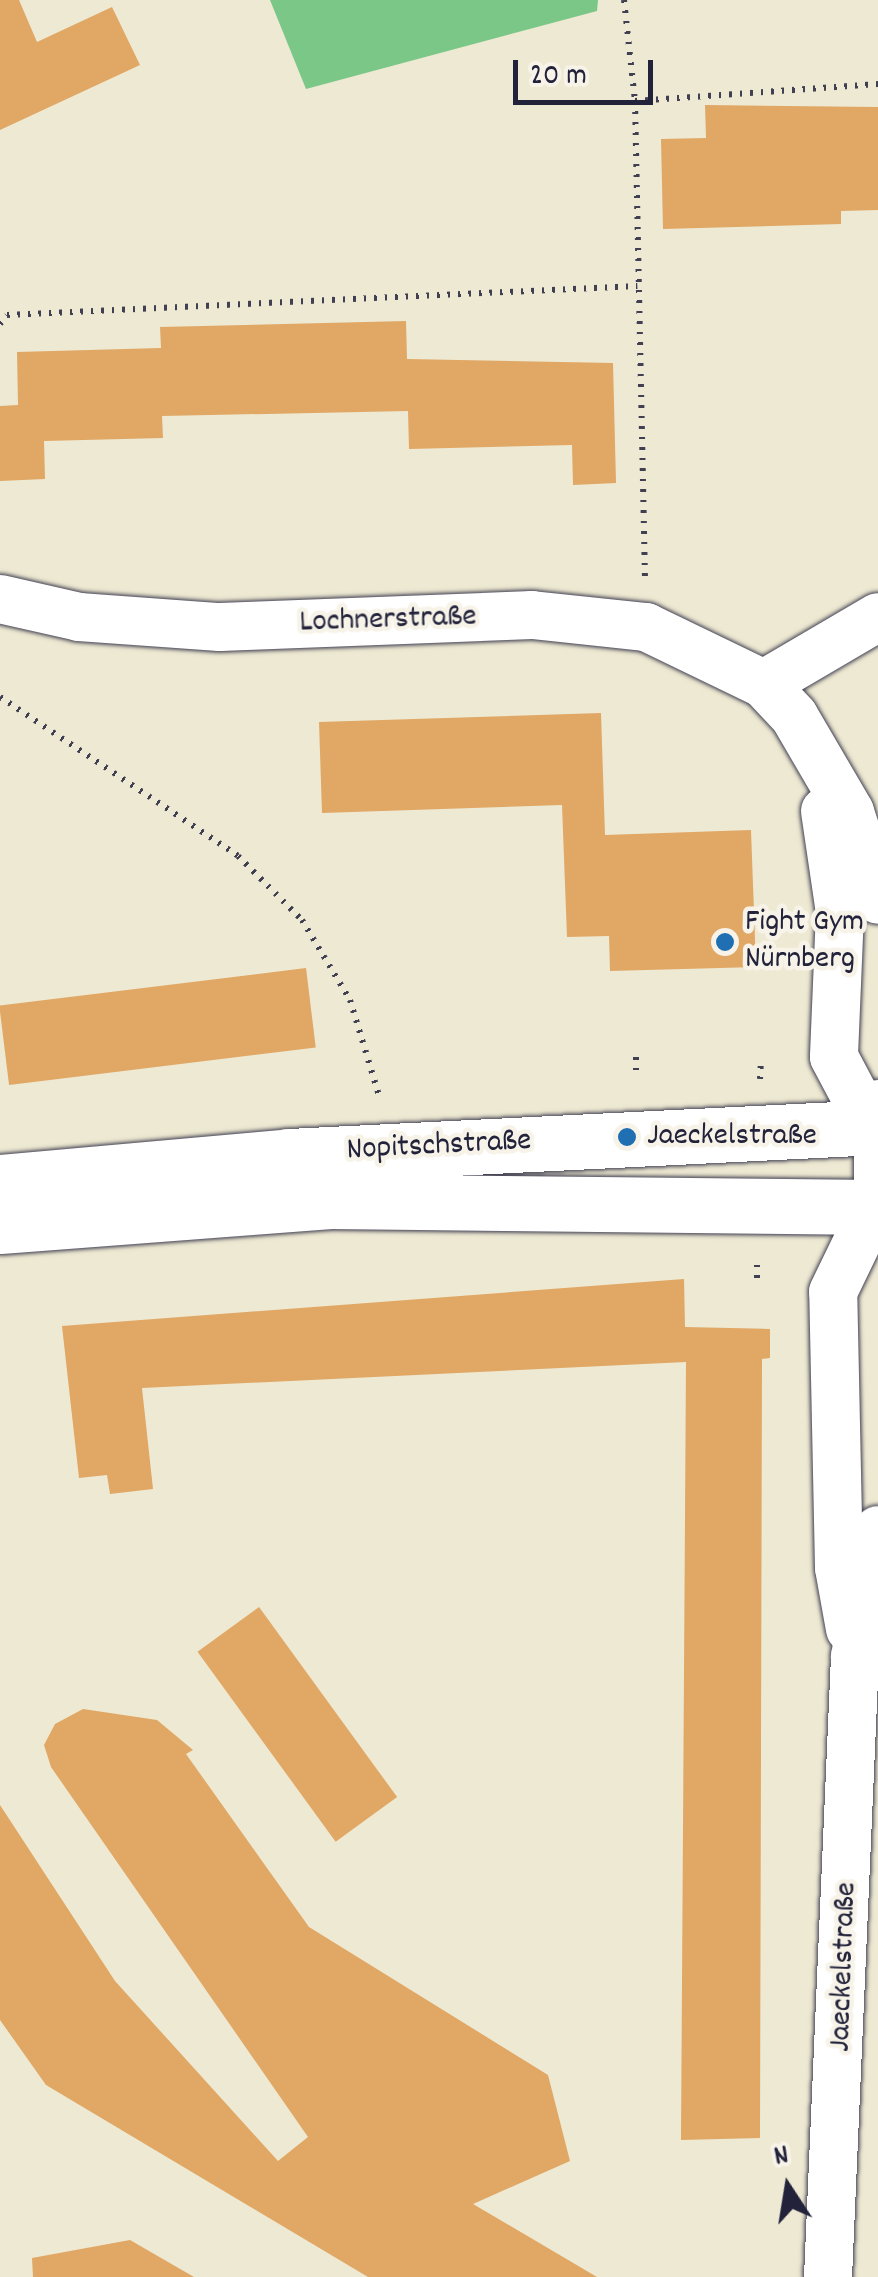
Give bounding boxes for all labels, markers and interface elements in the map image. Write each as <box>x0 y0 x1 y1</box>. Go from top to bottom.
scale bar <box>518 40 658 102</box>
text: 20 m <box>530 56 587 99</box>
street label: Lochnerstraße <box>299 599 477 643</box>
place label: Fight Gym Nürnberg <box>745 905 864 980</box>
marker: Fight Gym Nürnberg <box>714 931 736 953</box>
place label: Jaeckelstraße <box>647 1118 817 1156</box>
street label: Nopitschstraße <box>346 1123 532 1171</box>
marker: Jaeckelstraße <box>616 1126 638 1148</box>
street label: Jaeckelstraße <box>823 1881 867 2053</box>
north arrow <box>738 2137 838 2237</box>
text: N <box>771 2137 793 2179</box>

